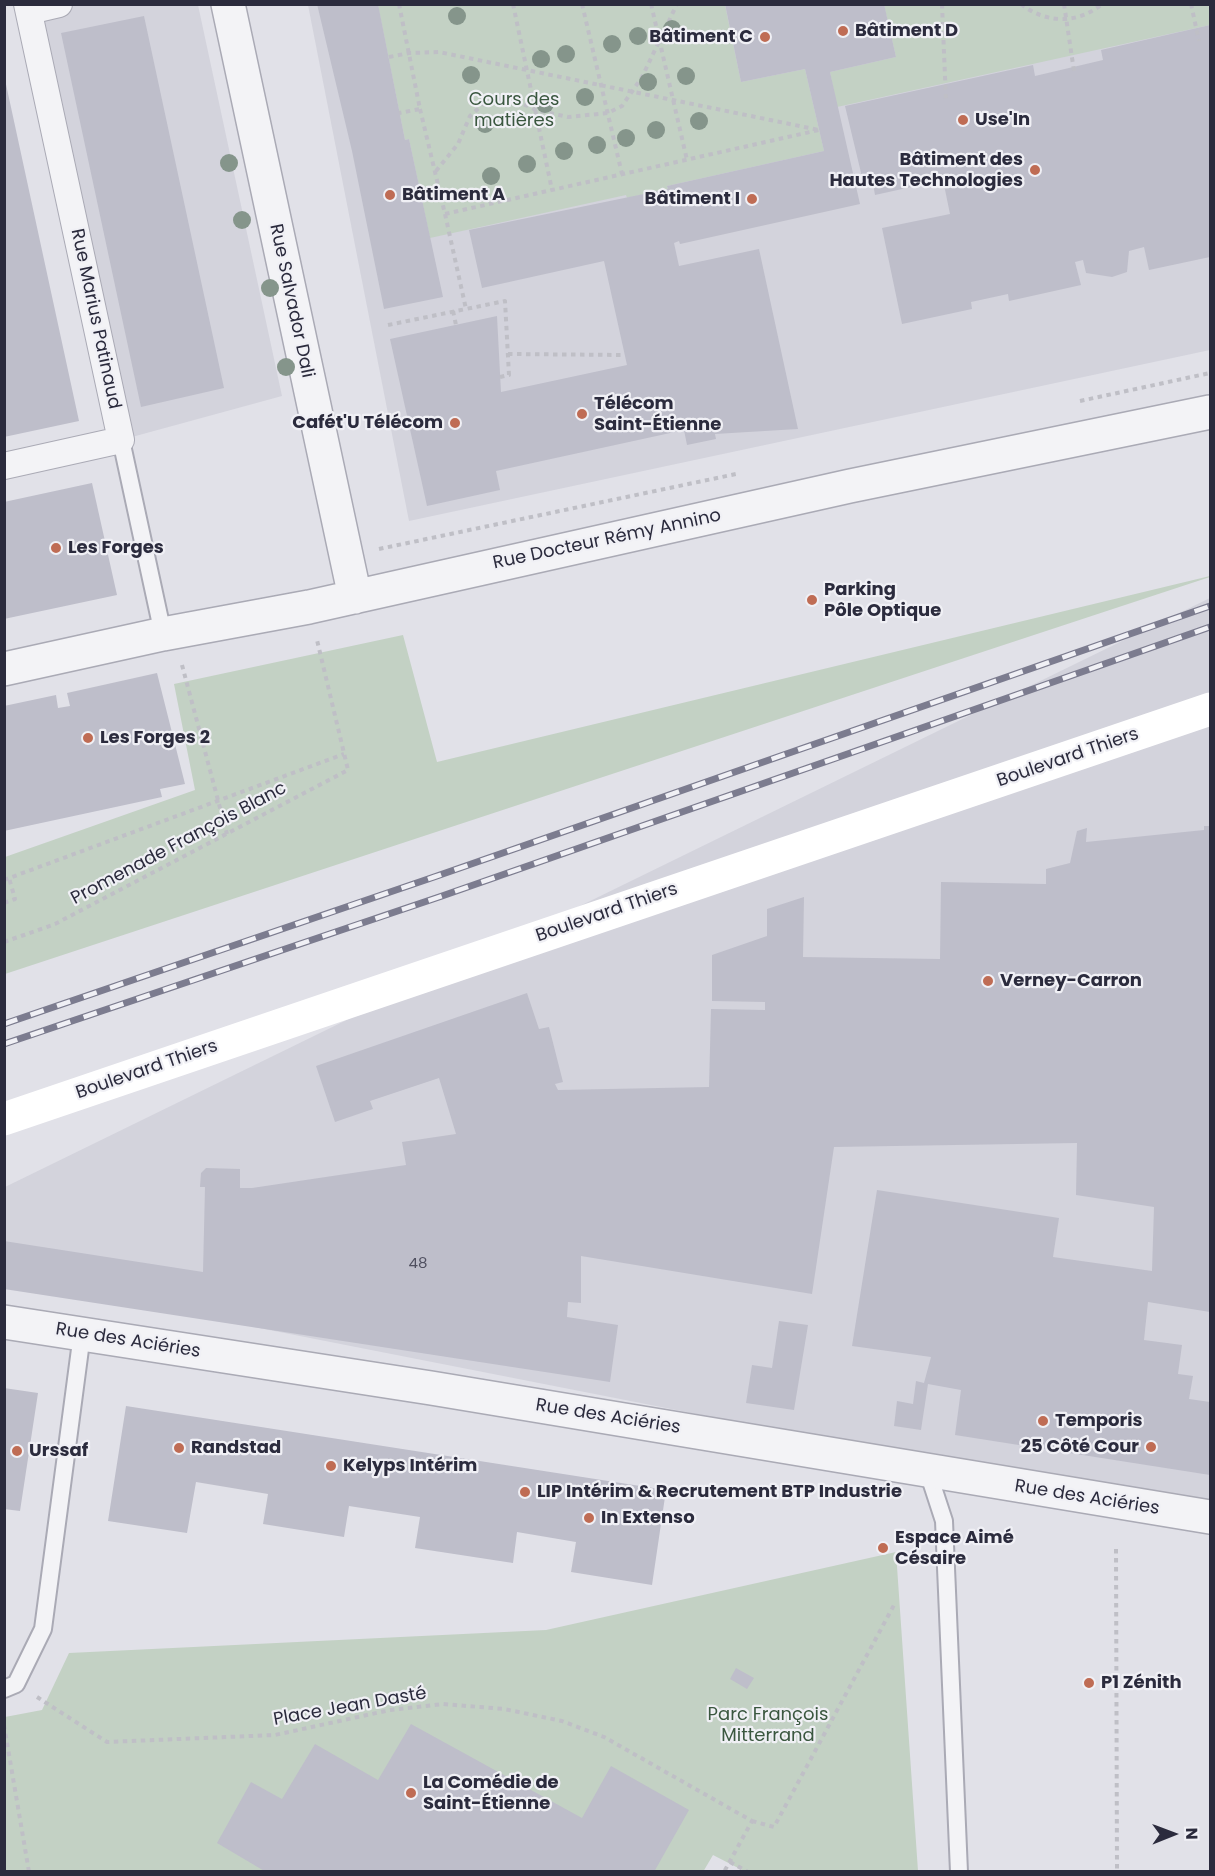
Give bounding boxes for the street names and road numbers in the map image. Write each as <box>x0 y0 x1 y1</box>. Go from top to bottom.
street label: Rue Salvador Dali <box>264 222 318 380</box>
street label: Rue Marius Patinaud <box>65 227 125 411</box>
street label: Rue Docteur Rémy Annino <box>491 505 723 575</box>
street label: Boulevard Thiers <box>994 724 1142 792</box>
street label: Promenade François Blanc <box>68 778 290 910</box>
street label: Boulevard Thiers <box>533 879 681 947</box>
street label: Boulevard Thiers <box>73 1036 221 1104</box>
street label: Rue des Aciéries <box>54 1319 202 1363</box>
street label: Rue des Aciéries <box>534 1395 682 1439</box>
street label: Rue des Aciéries <box>1013 1476 1161 1520</box>
street label: Place Jean Dasté <box>272 1683 428 1731</box>

